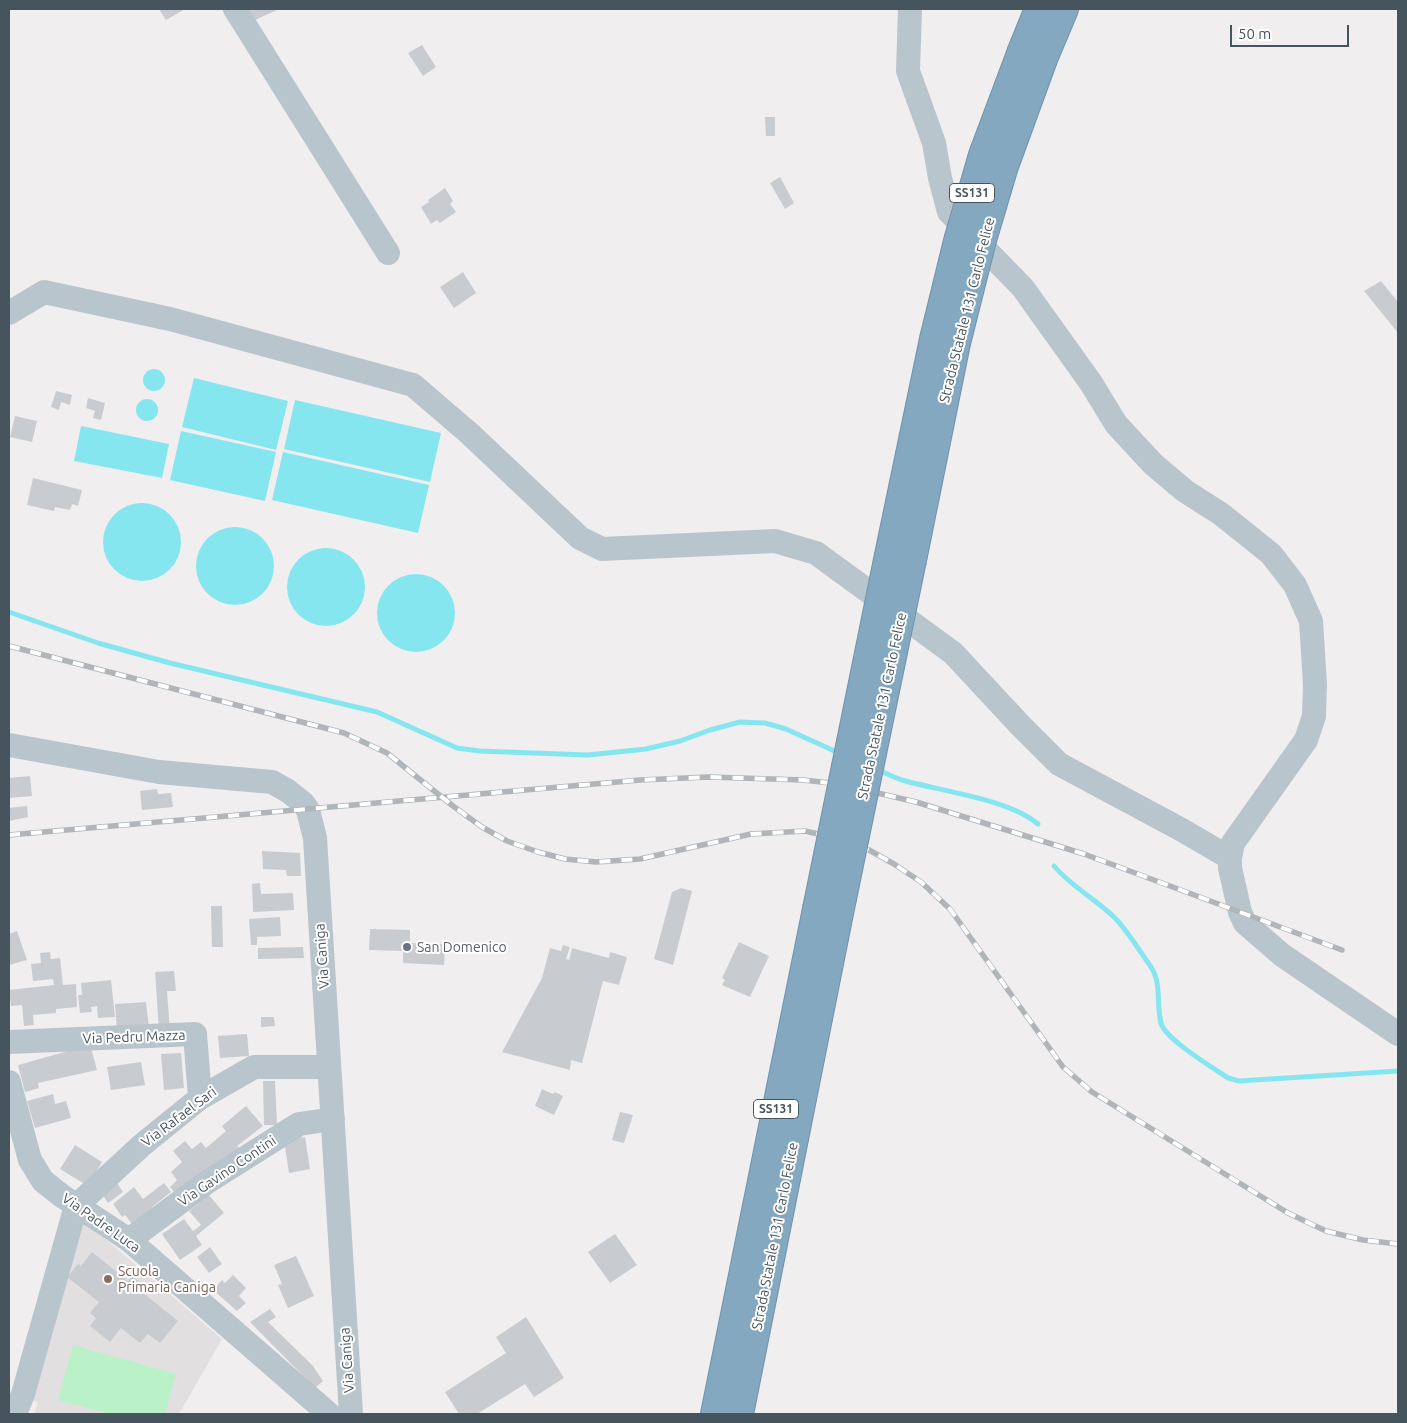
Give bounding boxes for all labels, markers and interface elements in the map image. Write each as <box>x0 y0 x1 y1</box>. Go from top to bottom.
scale bar <box>1232 15 1351 47</box>
text: 50 m <box>1238 25 1271 42</box>
road number: SS131 <box>950 184 994 202</box>
street label: Strada Statale 131 Carlo Felice <box>936 216 998 404</box>
street label: Strada Statale 131 Carlo Felice <box>854 611 910 801</box>
street label: Via Caniga <box>311 923 333 989</box>
place label: San Domenico <box>417 939 507 955</box>
marker: San Domenico <box>401 941 413 953</box>
street label: Via Pedru Mazza <box>82 1027 186 1047</box>
street label: Via Rafael Sari <box>138 1083 220 1151</box>
road number: SS131 <box>754 1100 798 1118</box>
street label: Via Gavino Contini <box>175 1132 279 1210</box>
street label: Strada Statale 131 Carlo Felice <box>749 1141 801 1331</box>
street label: Via Padre Luca <box>59 1190 143 1256</box>
place label: Scuola Primaria Caniga <box>118 1263 216 1295</box>
marker: Scuola Primaria Caniga <box>102 1273 114 1285</box>
street label: Via Caniga <box>336 1327 358 1393</box>

